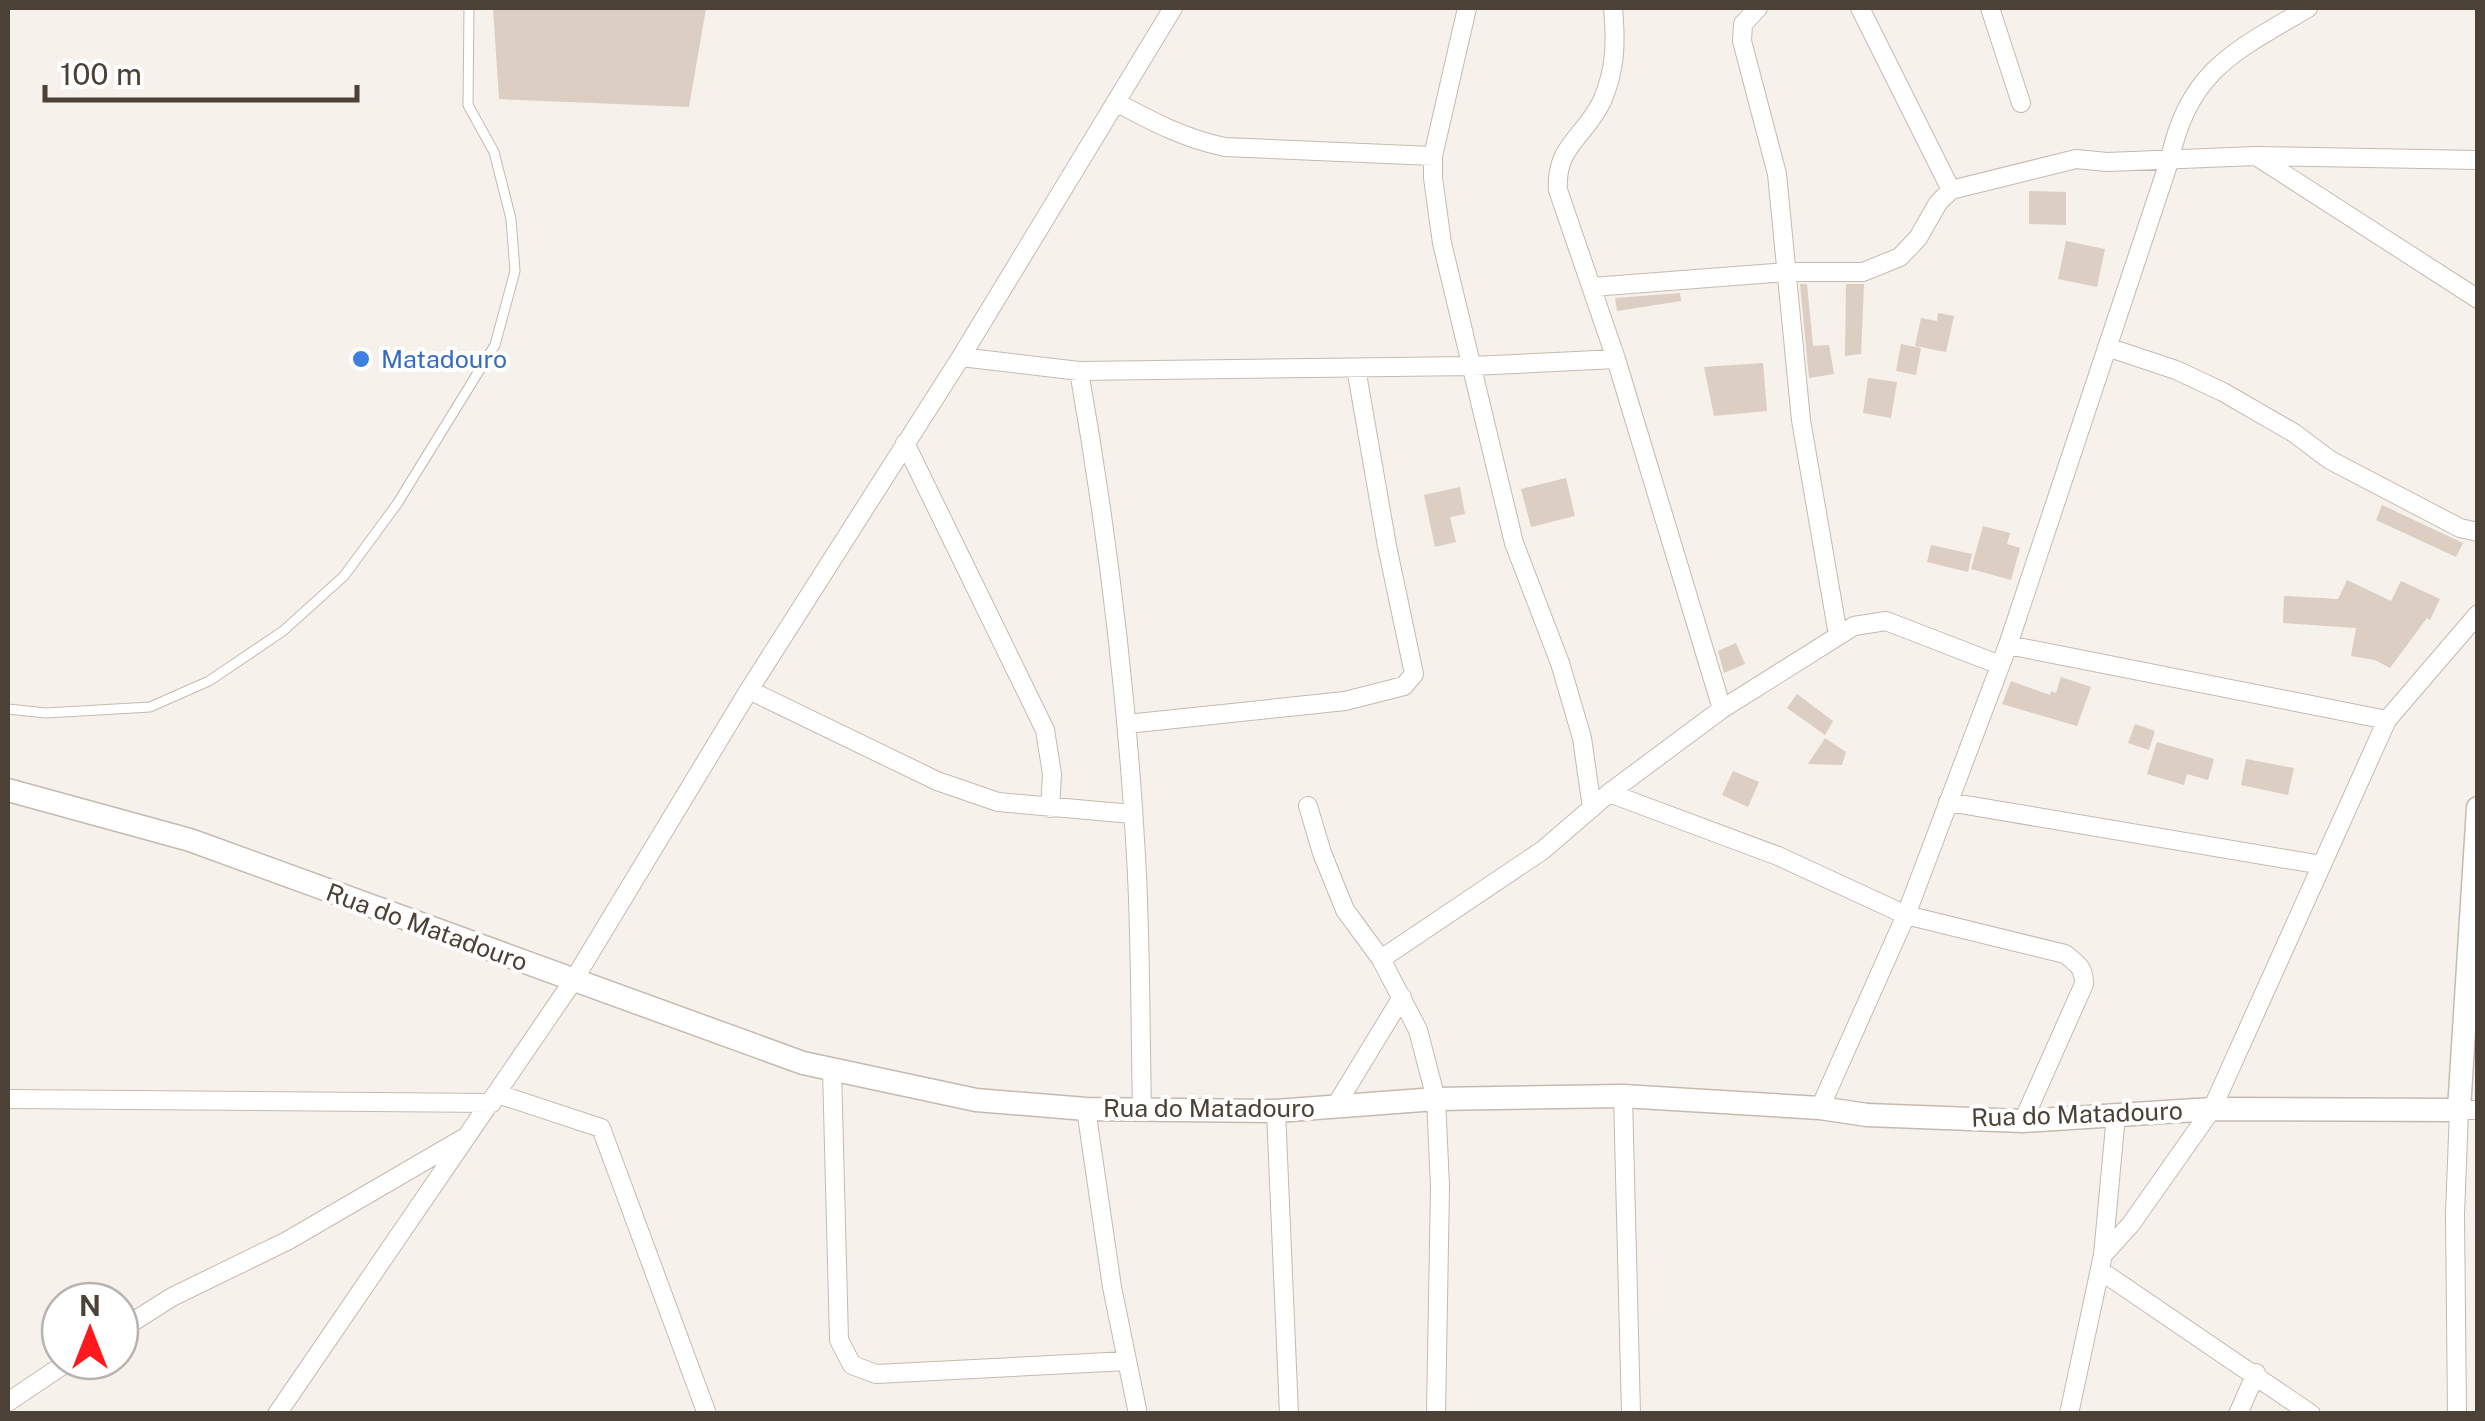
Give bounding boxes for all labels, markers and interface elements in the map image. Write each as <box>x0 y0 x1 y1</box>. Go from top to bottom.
scale bar <box>45 40 358 102</box>
text: 100 m <box>60 56 142 92</box>
place label: Matadouro <box>381 344 507 374</box>
marker: Matadouro <box>350 348 372 370</box>
street label: Rua do Matadouro <box>322 877 532 977</box>
street label: Rua do Matadouro <box>1103 1093 1315 1123</box>
street label: Rua do Matadouro <box>1971 1095 2183 1133</box>
north arrow <box>40 1281 140 1381</box>
text: N <box>79 1289 101 1322</box>

